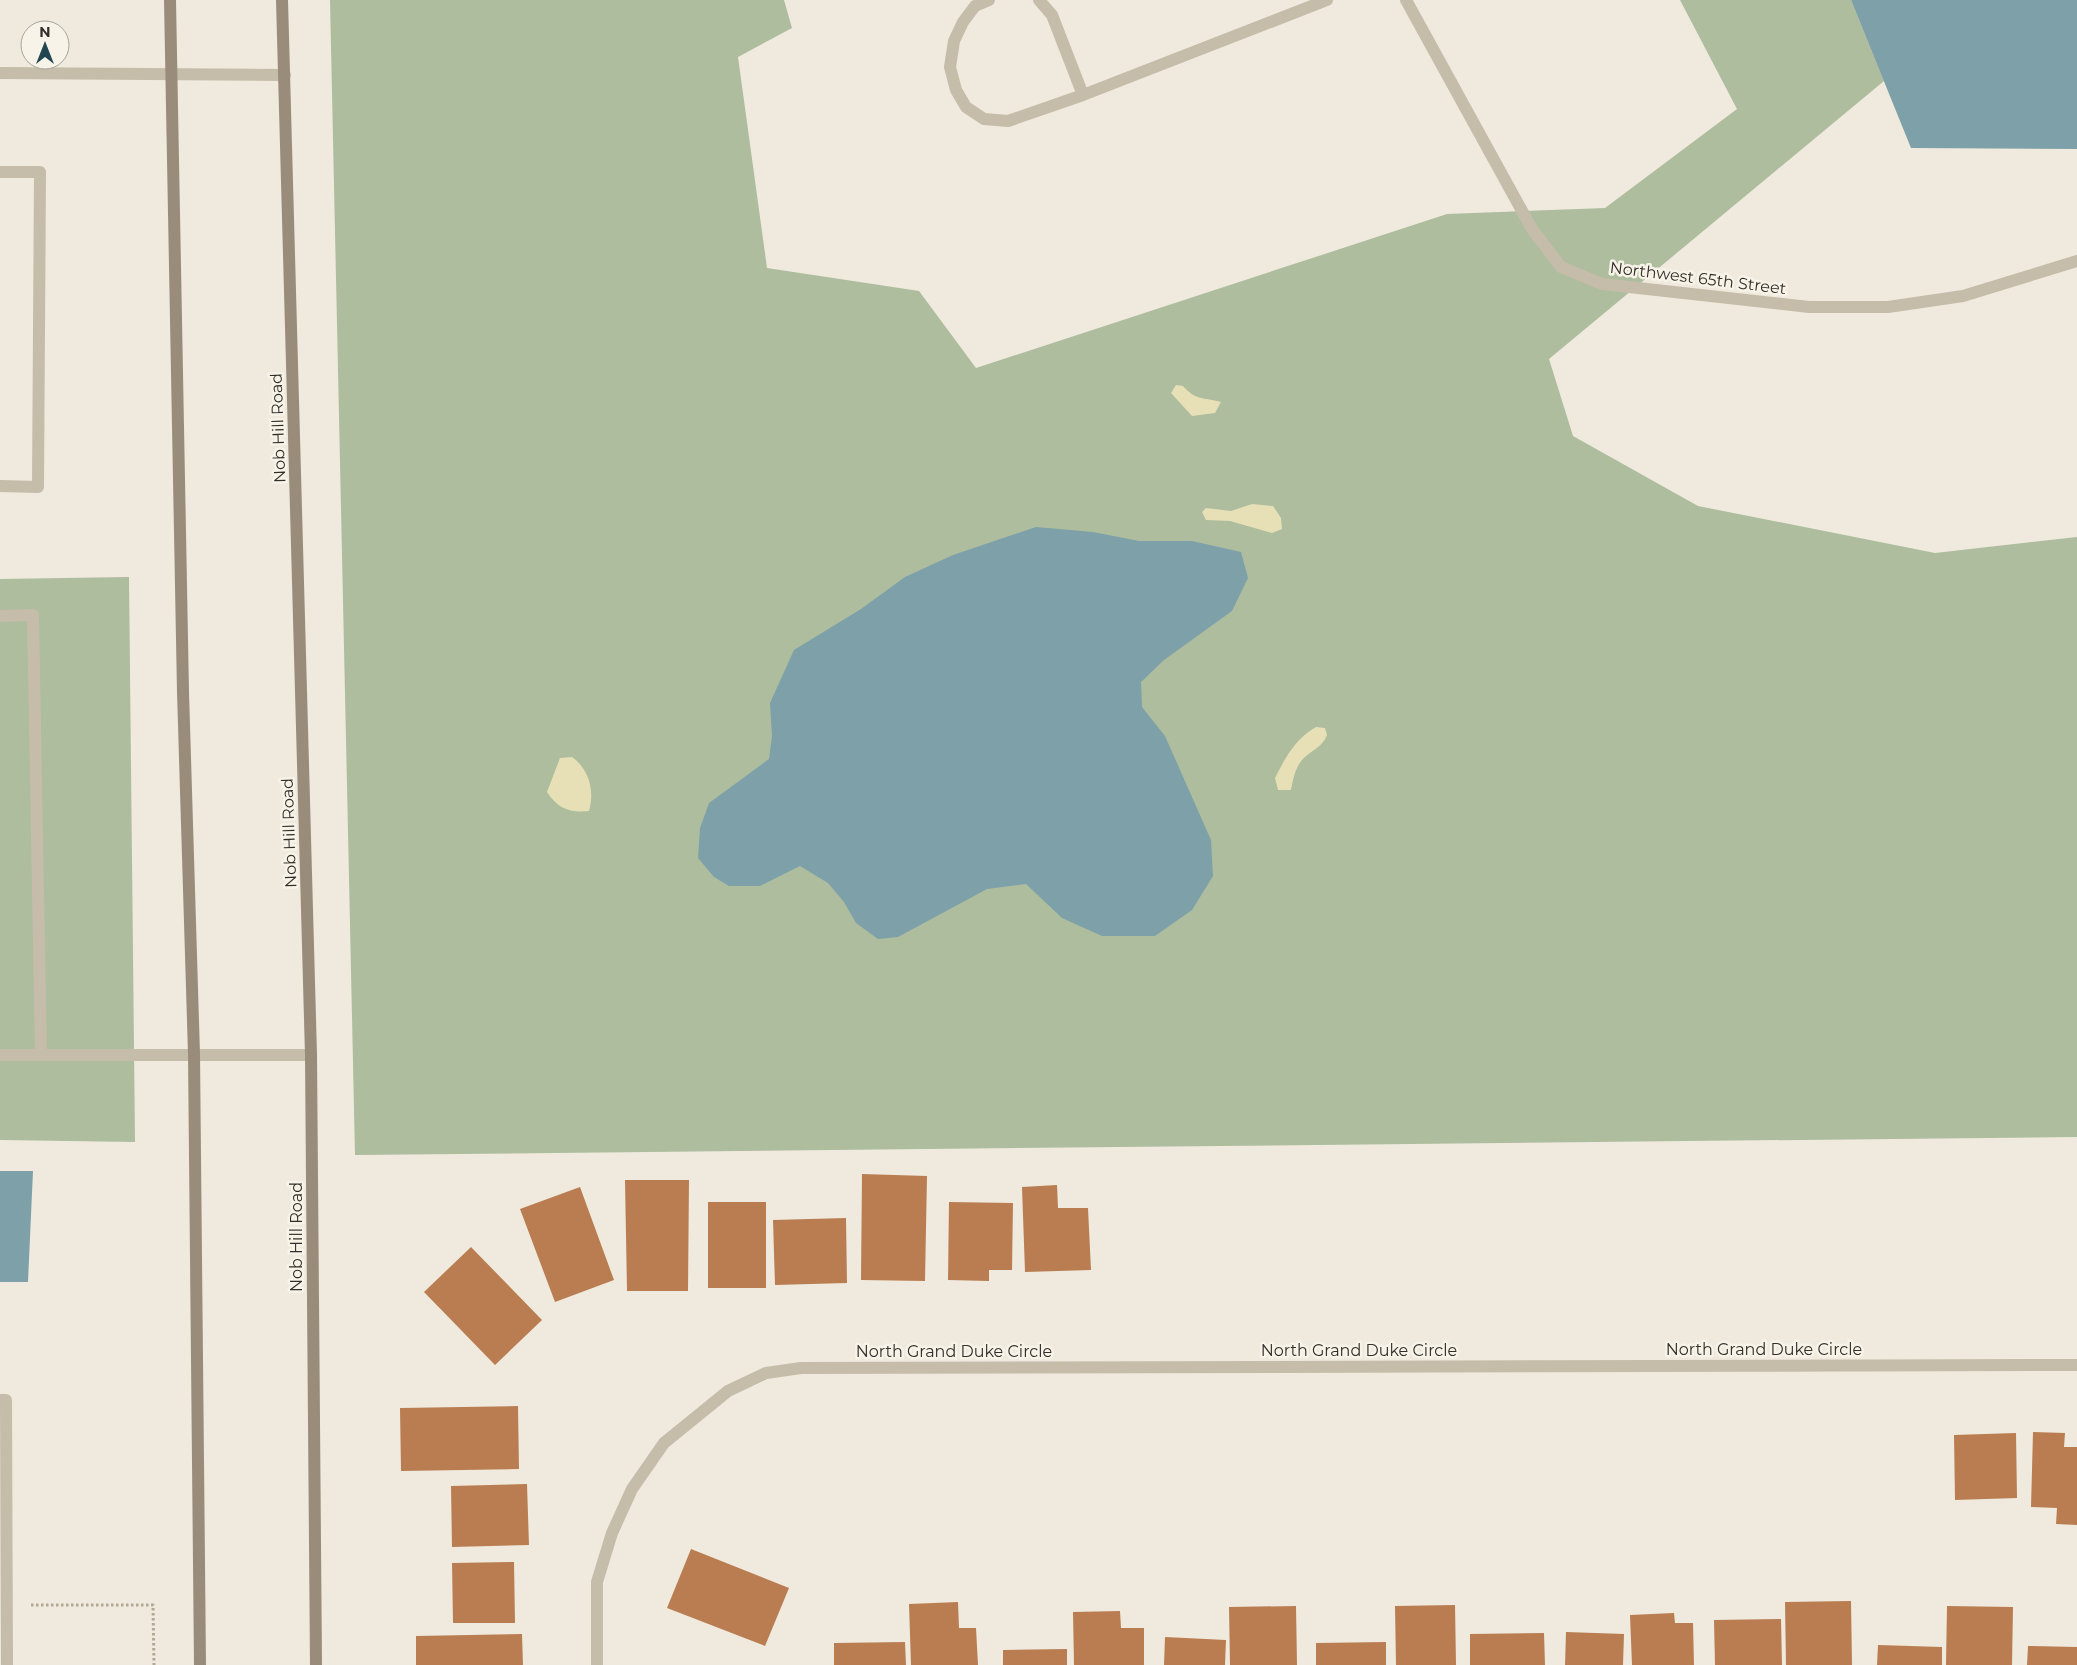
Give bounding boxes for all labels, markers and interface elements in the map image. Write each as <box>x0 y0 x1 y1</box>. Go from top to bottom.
north arrow <box>20 20 70 70</box>
text: N <box>39 23 51 41</box>
street label: Northwest 65th Street <box>1609 258 1788 298</box>
street label: Nob Hill Road <box>267 373 289 483</box>
street label: Nob Hill Road <box>278 778 300 888</box>
street label: Nob Hill Road <box>287 1182 306 1292</box>
street label: North Grand Duke Circle <box>1666 1340 1862 1359</box>
street label: North Grand Duke Circle <box>1261 1341 1457 1360</box>
street label: North Grand Duke Circle <box>856 1342 1052 1361</box>

